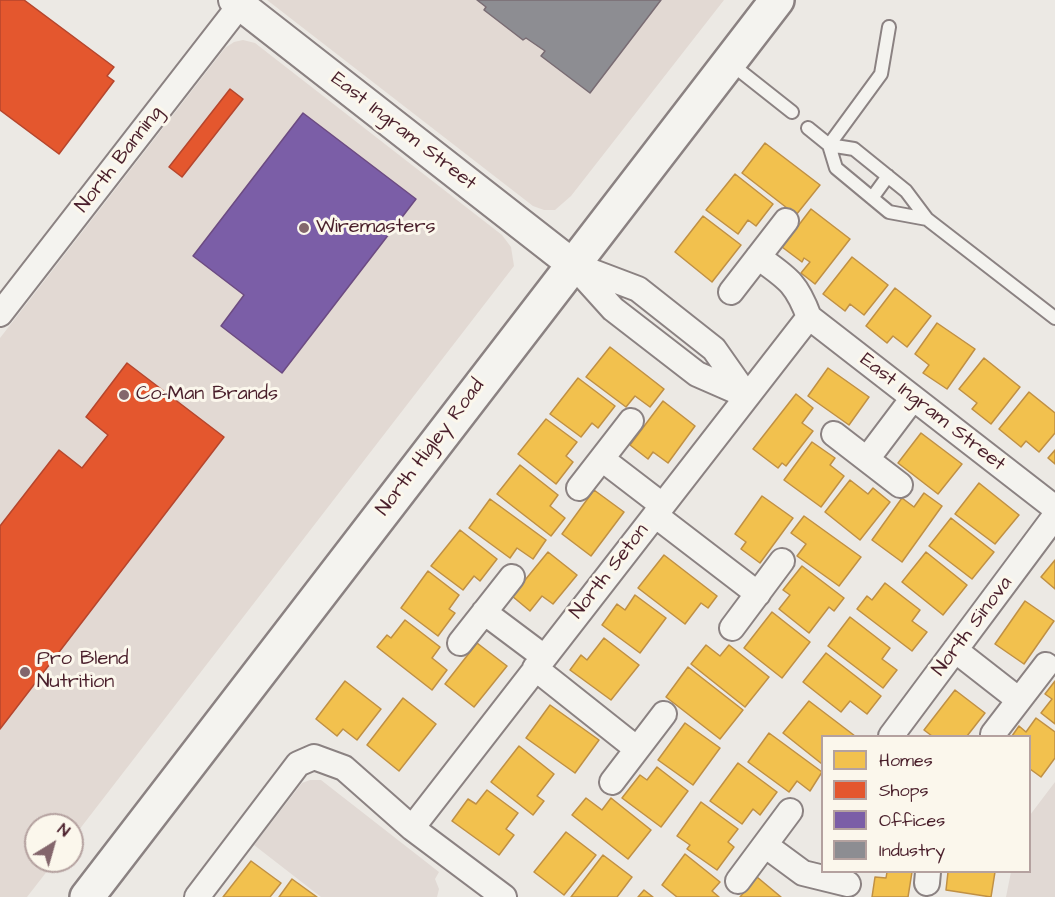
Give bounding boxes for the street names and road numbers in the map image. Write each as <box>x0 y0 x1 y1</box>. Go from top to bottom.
street label: East Ingram Street <box>325 68 481 196</box>
street label: North Banning <box>71 102 169 218</box>
street label: East Ingram Street <box>854 349 1010 477</box>
street label: North Higley Road <box>372 375 490 521</box>
street label: North Seton <box>566 520 654 624</box>
street label: North Sinova <box>928 572 1018 682</box>

